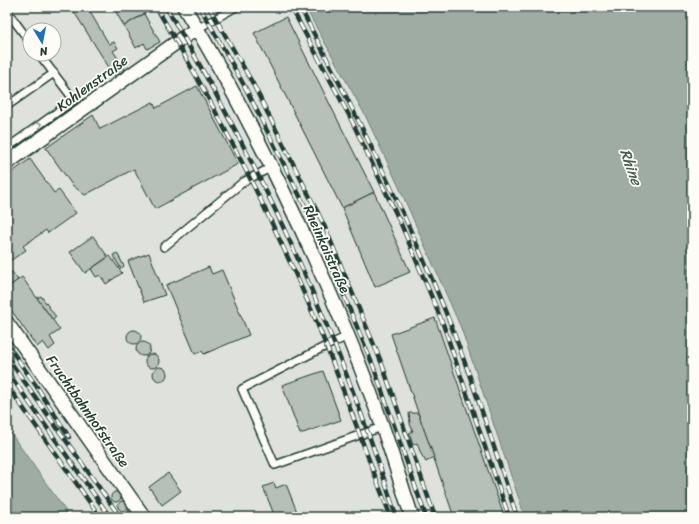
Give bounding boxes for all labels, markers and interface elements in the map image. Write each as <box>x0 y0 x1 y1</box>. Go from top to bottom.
north arrow <box>22 22 62 62</box>
text: N <box>38 41 50 61</box>
street label: Kohlenstraße <box>51 49 134 118</box>
one-way arrow <box>35 122 42 130</box>
water label: Rhine <box>612 145 650 190</box>
street label: Rheinkaistraße <box>296 201 357 298</box>
street label: Fruchtbahnhofstraße <box>39 350 136 473</box>

